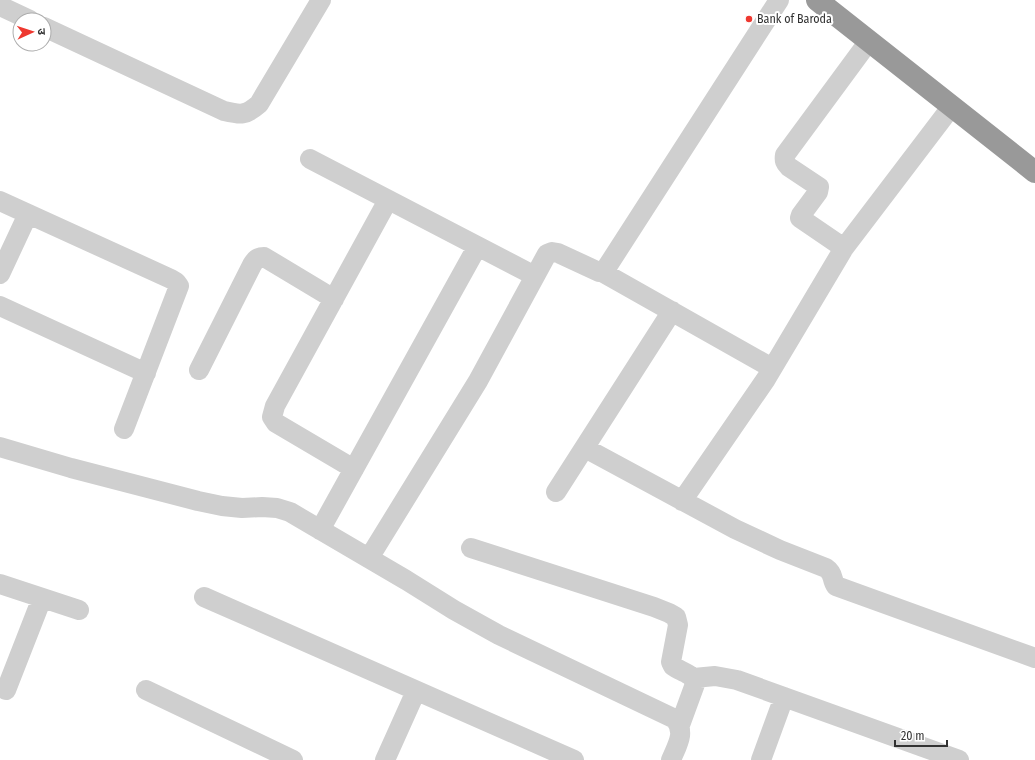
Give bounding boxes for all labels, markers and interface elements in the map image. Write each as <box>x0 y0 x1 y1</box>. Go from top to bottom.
north arrow <box>12 12 52 52</box>
place label: Bank of Baroda <box>757 12 832 26</box>
marker: Bank of Baroda <box>744 14 754 24</box>
text: उ <box>35 28 48 36</box>
scale bar <box>895 722 947 748</box>
text: 20 m <box>901 729 925 743</box>

